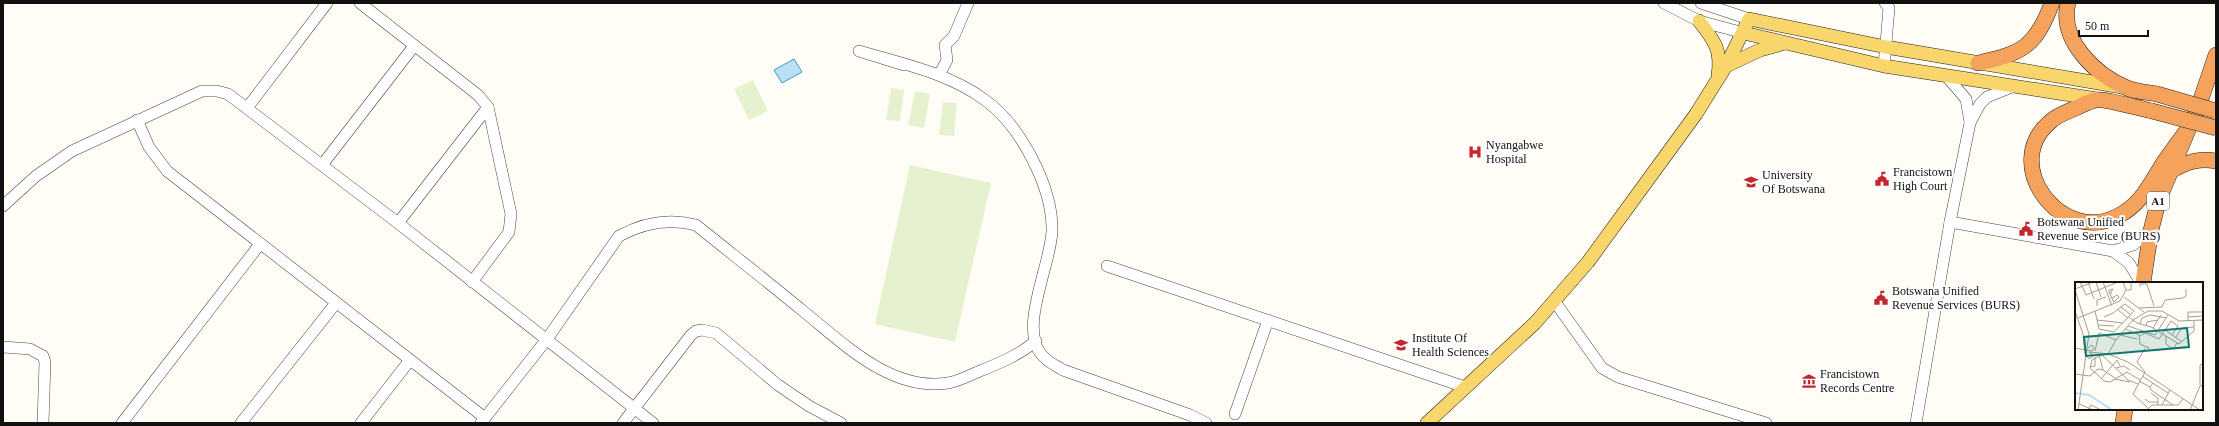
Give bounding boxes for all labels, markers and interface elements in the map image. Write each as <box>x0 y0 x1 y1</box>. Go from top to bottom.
scale bar <box>2079 12 2148 38</box>
text: 50 m <box>2085 19 2110 33</box>
place label: Nyangabwe Hospital <box>1486 138 1543 166</box>
hospital icon: Nyangabwe Hospital <box>1467 144 1483 160</box>
place label: Francistown High Court <box>1893 165 1952 193</box>
place label: University Of Botswana <box>1762 168 1826 196</box>
public building icon: Francistown High Court <box>1874 171 1890 187</box>
school or university icon: University Of Botswana <box>1743 174 1759 190</box>
road number: A1 <box>2147 192 2169 210</box>
place label: Botswana Unified Revenue Service (BURS) <box>2037 215 2160 243</box>
public building icon: Botswana Unified Revenue Service (BURS) <box>2018 221 2034 237</box>
inset map <box>2075 282 2203 410</box>
place label: Botswana Unified Revenue Services (BURS) <box>1892 284 2020 312</box>
public building icon: Botswana Unified Revenue Services (BURS) <box>1873 290 1889 306</box>
place label: Institute Of Health Sciences <box>1412 331 1489 359</box>
school or university icon: Institute Of Health Sciences <box>1393 337 1409 353</box>
place label: Francistown Records Centre <box>1820 367 1894 395</box>
museum icon: Francistown Records Centre <box>1801 373 1817 389</box>

